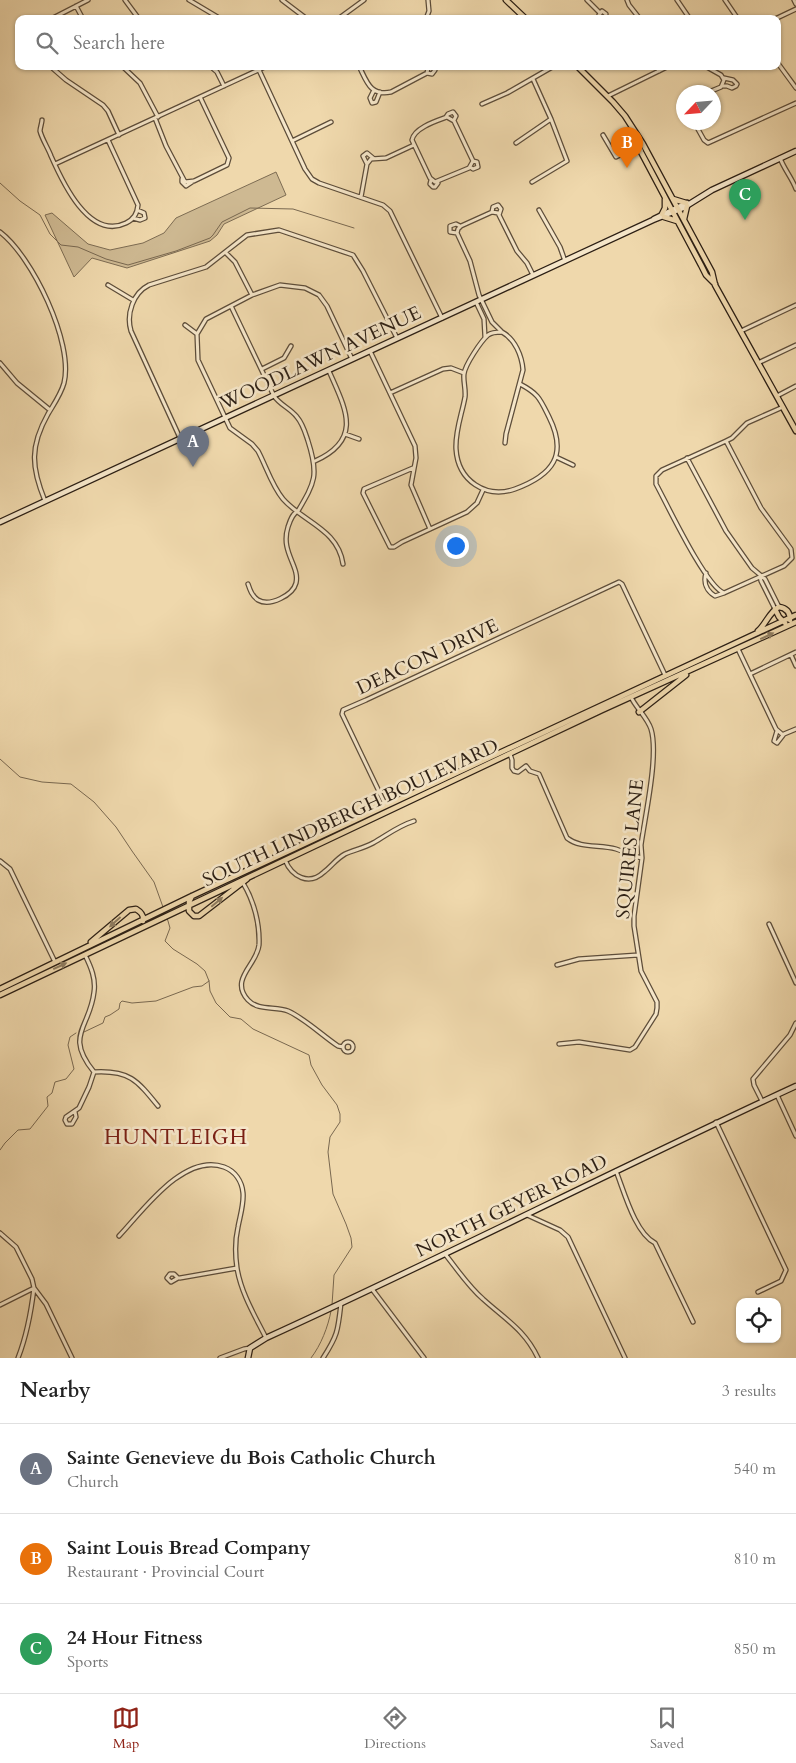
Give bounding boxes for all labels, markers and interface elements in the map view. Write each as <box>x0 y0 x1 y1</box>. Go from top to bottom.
search box <box>15 15 781 70</box>
icon: search <box>33 29 61 57</box>
text: Search here <box>73 30 165 56</box>
north arrow <box>676 85 721 130</box>
pin: B <box>611 127 643 168</box>
pin: C <box>729 179 761 220</box>
street label: WOODLAWN AVENUE <box>215 300 425 416</box>
pin: A <box>177 426 209 467</box>
your location <box>443 533 469 559</box>
street label: DEACON DRIVE <box>352 613 503 701</box>
one-way arrow <box>760 631 774 639</box>
street label: SOUTH LINDBERGH BOULEVARD <box>198 733 503 893</box>
street label: SQUIRES LANE <box>610 778 650 920</box>
one-way arrow <box>210 896 223 907</box>
one-way arrow <box>108 917 121 928</box>
one-way arrow <box>53 962 67 970</box>
district label: HUNTLEIGH <box>104 1123 248 1152</box>
street label: NORTH GEYER ROAD <box>411 1148 612 1264</box>
map controls <box>736 1298 781 1343</box>
button: locate <box>736 1298 781 1343</box>
text: Nearby <box>20 1376 91 1405</box>
text: 3 results <box>722 1380 776 1402</box>
text: Sainte Genevieve du Bois Catholic Church <box>67 1445 436 1471</box>
text: A <box>30 1458 42 1480</box>
text: 540 m <box>734 1458 776 1480</box>
text: Church <box>67 1471 119 1493</box>
text: Saint Louis Bread Company <box>67 1535 311 1561</box>
text: B <box>30 1548 42 1570</box>
text: 810 m <box>734 1548 776 1570</box>
text: Restaurant · Provincial Court <box>67 1561 264 1583</box>
text: 24 Hour Fitness <box>67 1625 203 1651</box>
text: C <box>30 1638 42 1660</box>
text: 850 m <box>734 1638 776 1660</box>
text: Sports <box>67 1651 108 1673</box>
tab: Map <box>112 1704 140 1753</box>
tab: Directions <box>364 1704 426 1753</box>
tab: Saved <box>650 1704 684 1753</box>

